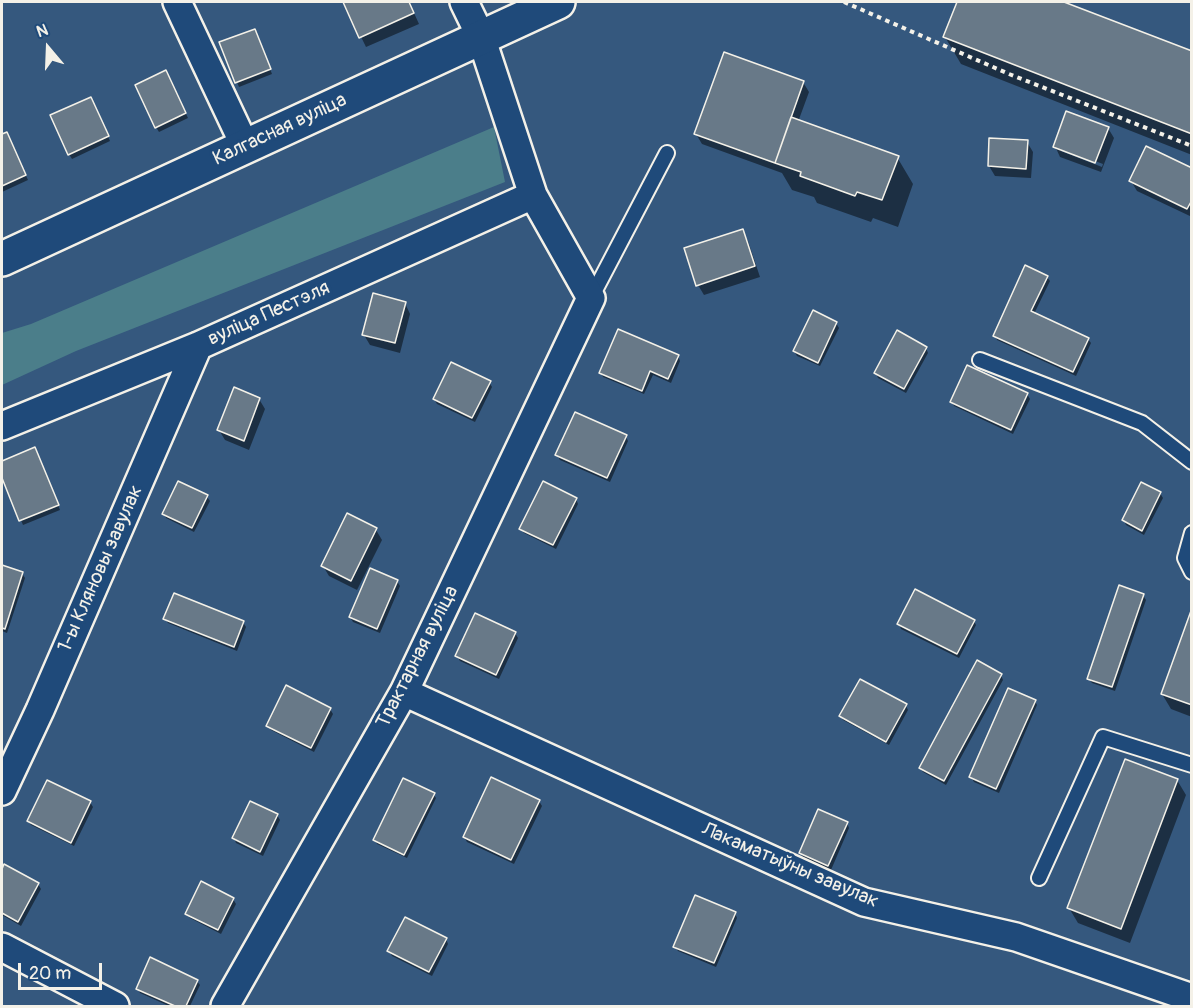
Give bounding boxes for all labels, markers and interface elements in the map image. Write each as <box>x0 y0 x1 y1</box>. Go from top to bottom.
north arrow <box>18 18 78 78</box>
text: N <box>34 20 51 42</box>
street label: Калгасная вуліца <box>209 89 351 171</box>
street label: вуліца Пестэля <box>204 276 334 352</box>
street label: 1-ы Кляновы завулак <box>53 482 149 656</box>
street label: Трактарная вуліца <box>372 582 464 732</box>
street label: Лакаматыўны завулак <box>698 818 882 914</box>
scale bar <box>21 951 105 989</box>
text: 20 m <box>29 962 71 985</box>

